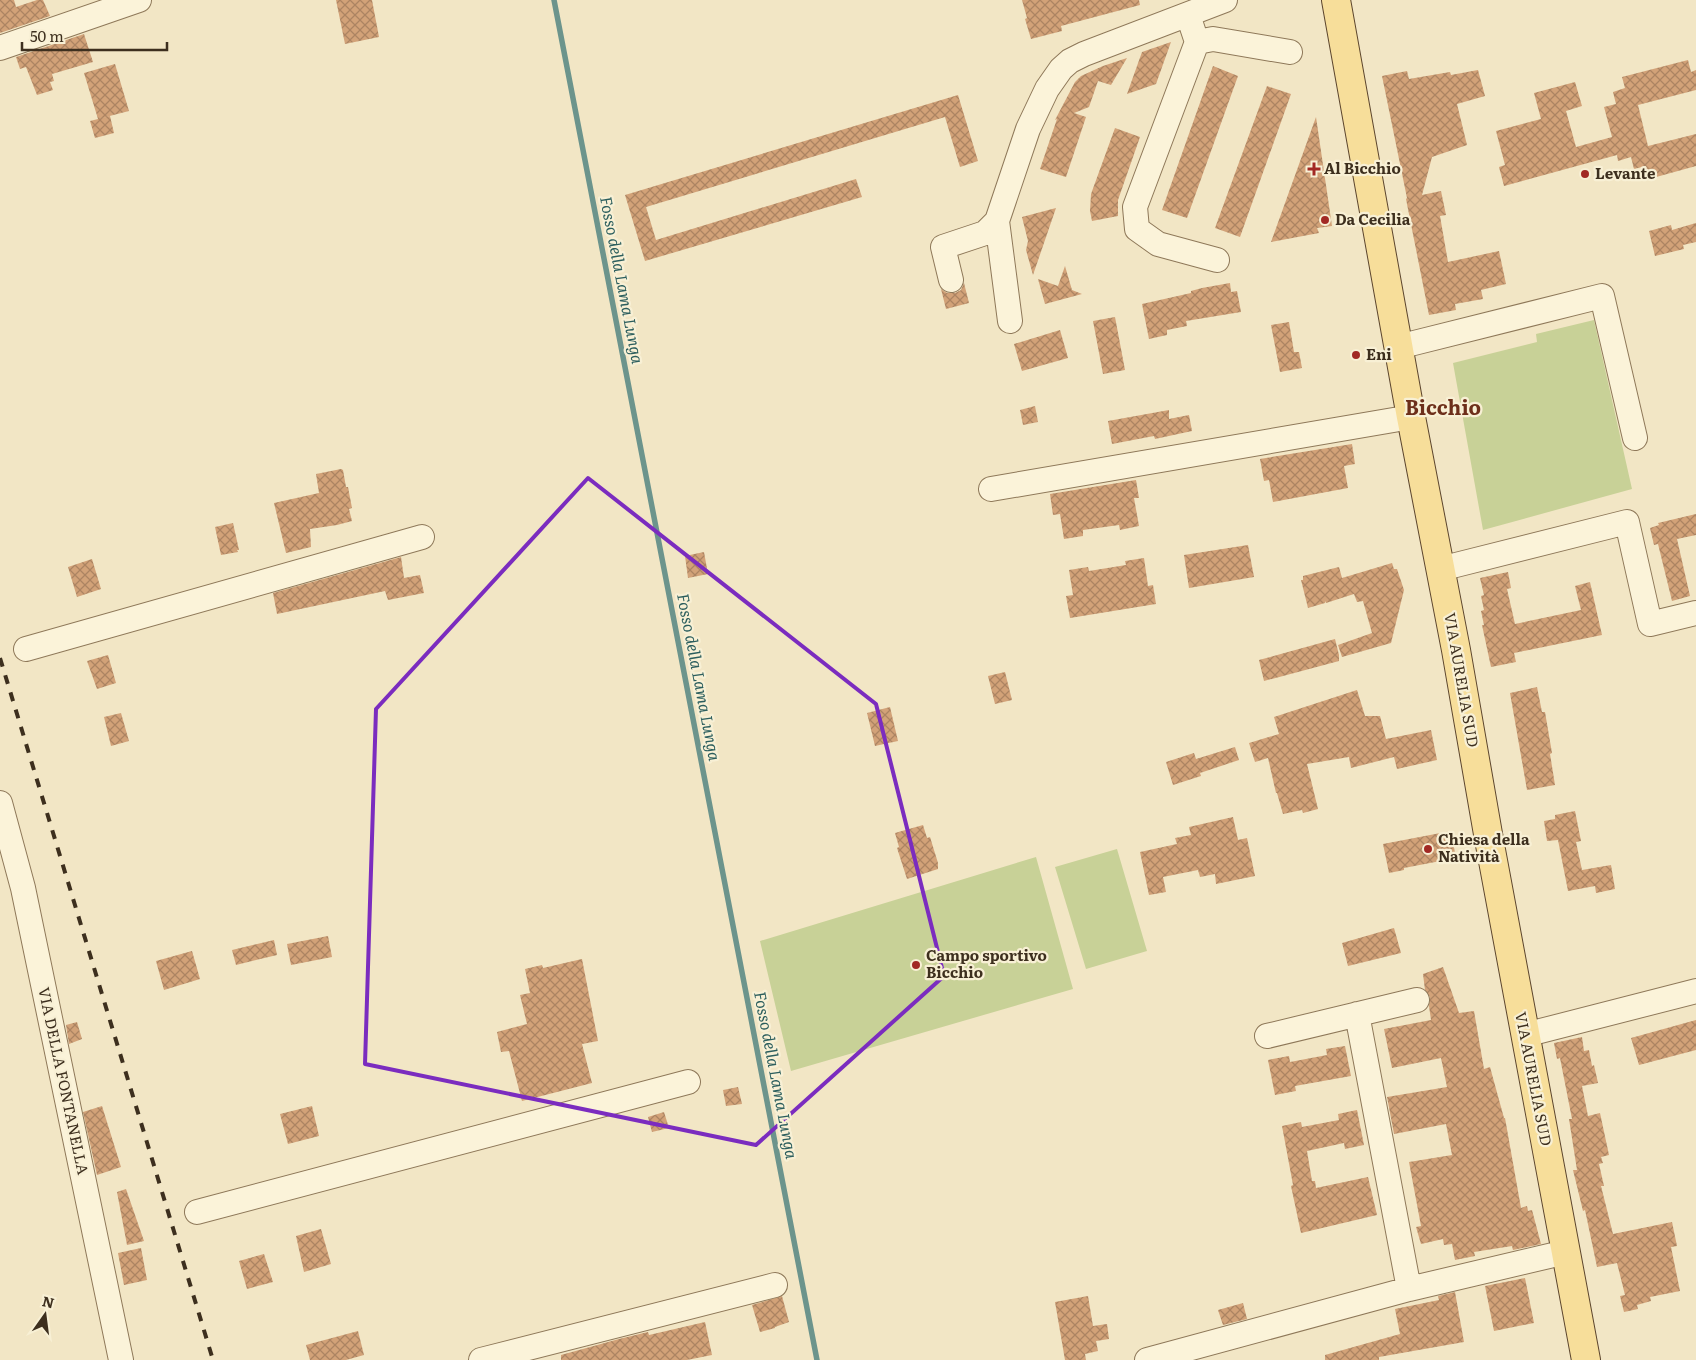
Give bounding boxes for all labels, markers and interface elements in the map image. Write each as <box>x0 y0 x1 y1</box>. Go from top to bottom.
scale bar <box>22 20 168 52</box>
text: 50 m <box>30 24 64 47</box>
place label: Al Bicchio <box>1324 156 1401 179</box>
place label: Levante <box>1595 161 1656 184</box>
marker: Al Bicchio <box>1308 163 1320 175</box>
marker: Levante <box>1579 168 1591 180</box>
water label: Fosso della Lama Lunga <box>595 194 651 366</box>
place label: Da Cecilia <box>1335 207 1411 230</box>
marker: Da Cecilia <box>1319 214 1331 226</box>
place label: Eni <box>1366 342 1392 365</box>
marker: Eni <box>1350 349 1362 361</box>
district label: Bicchio <box>1405 391 1481 421</box>
water label: Fosso della Lama Lunga <box>672 591 728 763</box>
street label: VIA AURELIA SUD <box>1439 611 1486 749</box>
place label: Chiesa della Natività <box>1438 827 1530 867</box>
marker: Chiesa della Natività <box>1422 843 1434 855</box>
place label: Campo sportivo Bicchio <box>926 943 1047 983</box>
marker: Campo sportivo Bicchio <box>910 959 922 971</box>
street label: VIA DELLA FONTANELLA <box>33 985 96 1177</box>
water label: Fosso della Lama Lunga <box>749 989 805 1161</box>
street label: VIA AURELIA SUD <box>1510 1010 1559 1148</box>
north arrow <box>20 1290 70 1340</box>
text: N <box>40 1290 57 1313</box>

